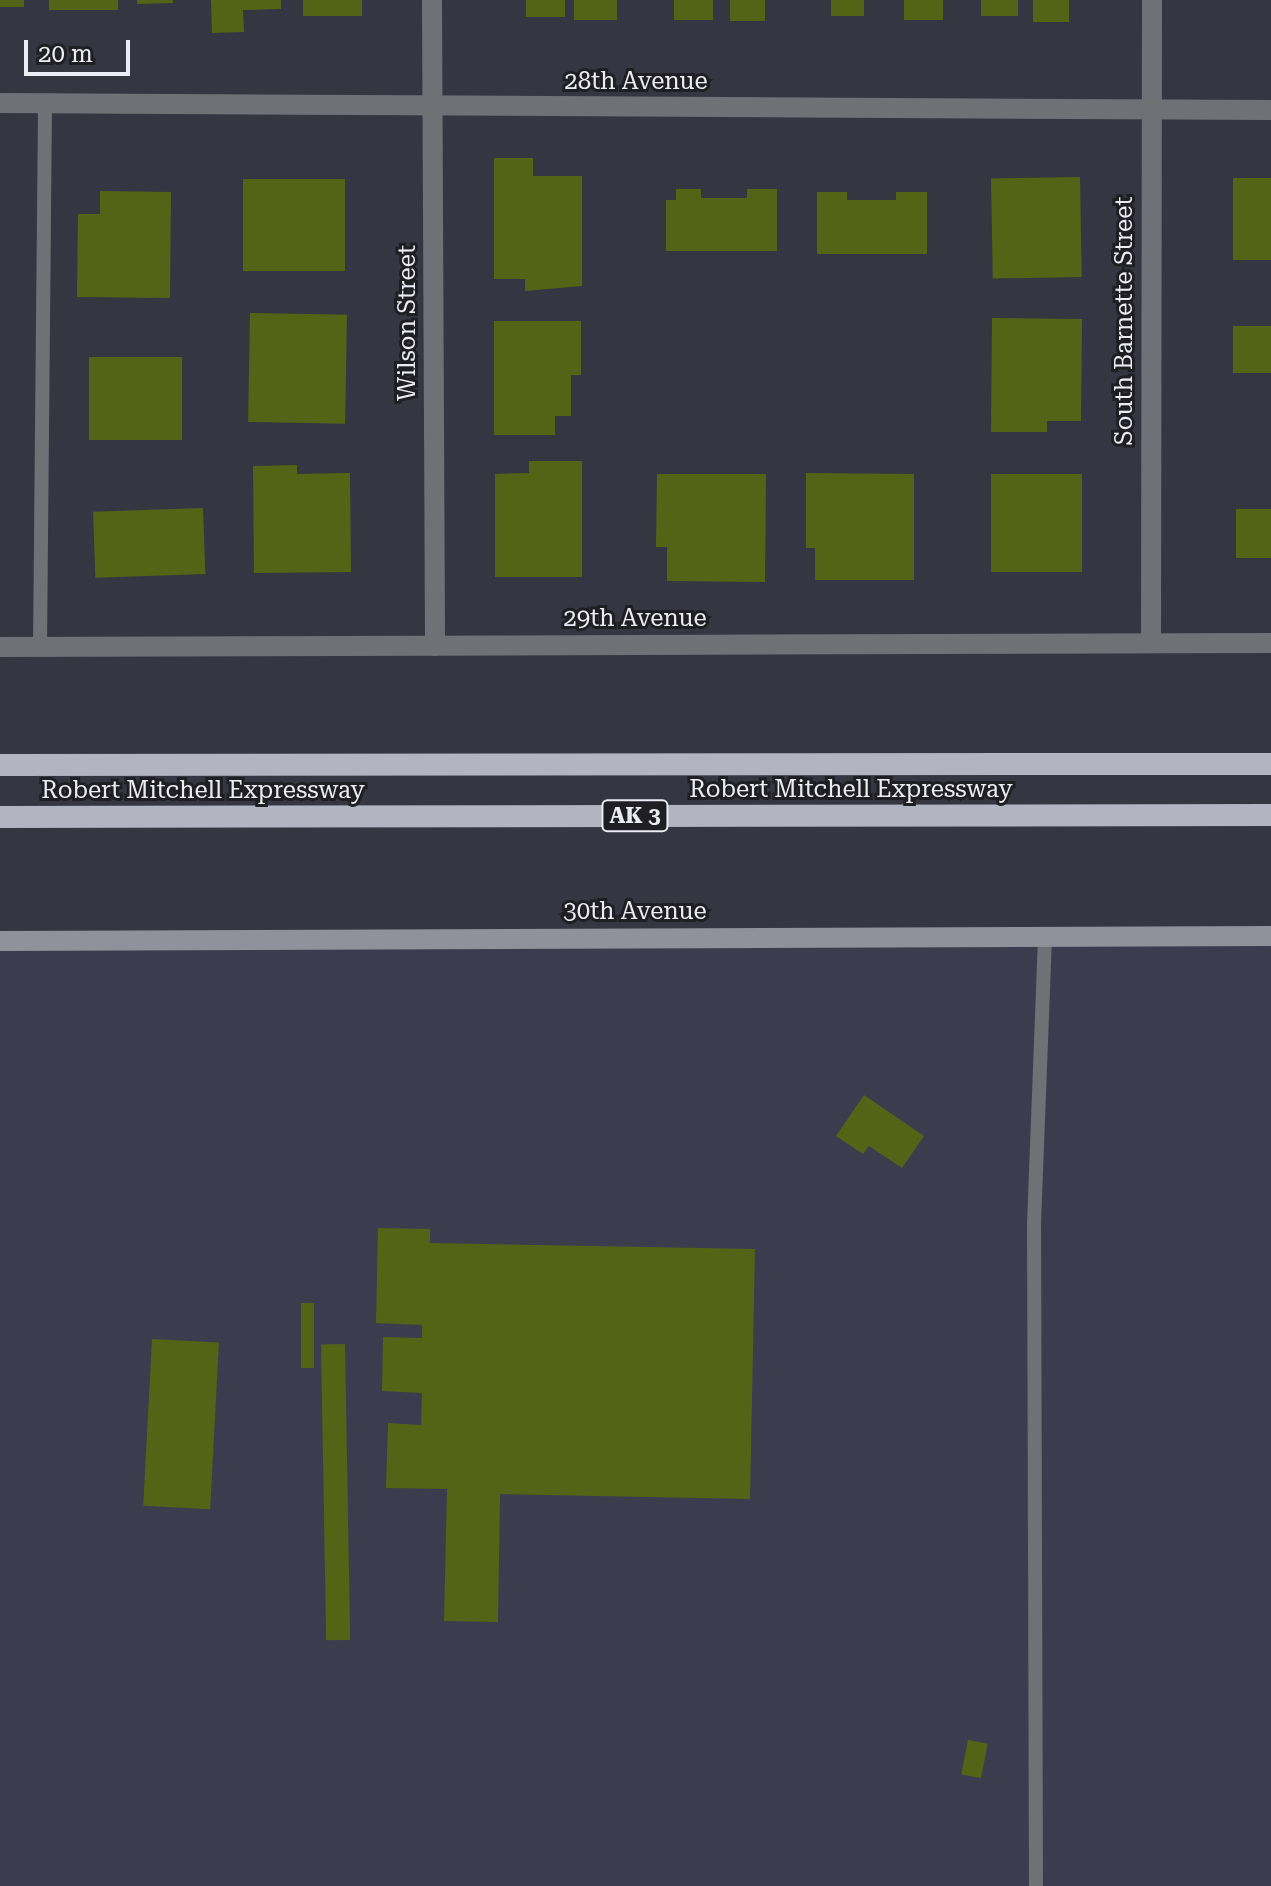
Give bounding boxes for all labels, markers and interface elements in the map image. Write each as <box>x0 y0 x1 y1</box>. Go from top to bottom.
scale bar <box>28 24 134 74</box>
text: 20 m <box>38 40 93 68</box>
street label: 28th Avenue <box>564 68 708 96</box>
street label: South Barnette Street <box>1111 197 1139 445</box>
street label: Wilson Street <box>394 245 422 401</box>
street label: 29th Avenue <box>563 605 707 633</box>
street label: Robert Mitchell Expressway <box>689 776 1013 804</box>
street label: Robert Mitchell Expressway <box>41 777 365 805</box>
road number: AK 3 <box>601 798 669 834</box>
street label: 30th Avenue <box>563 898 707 926</box>

